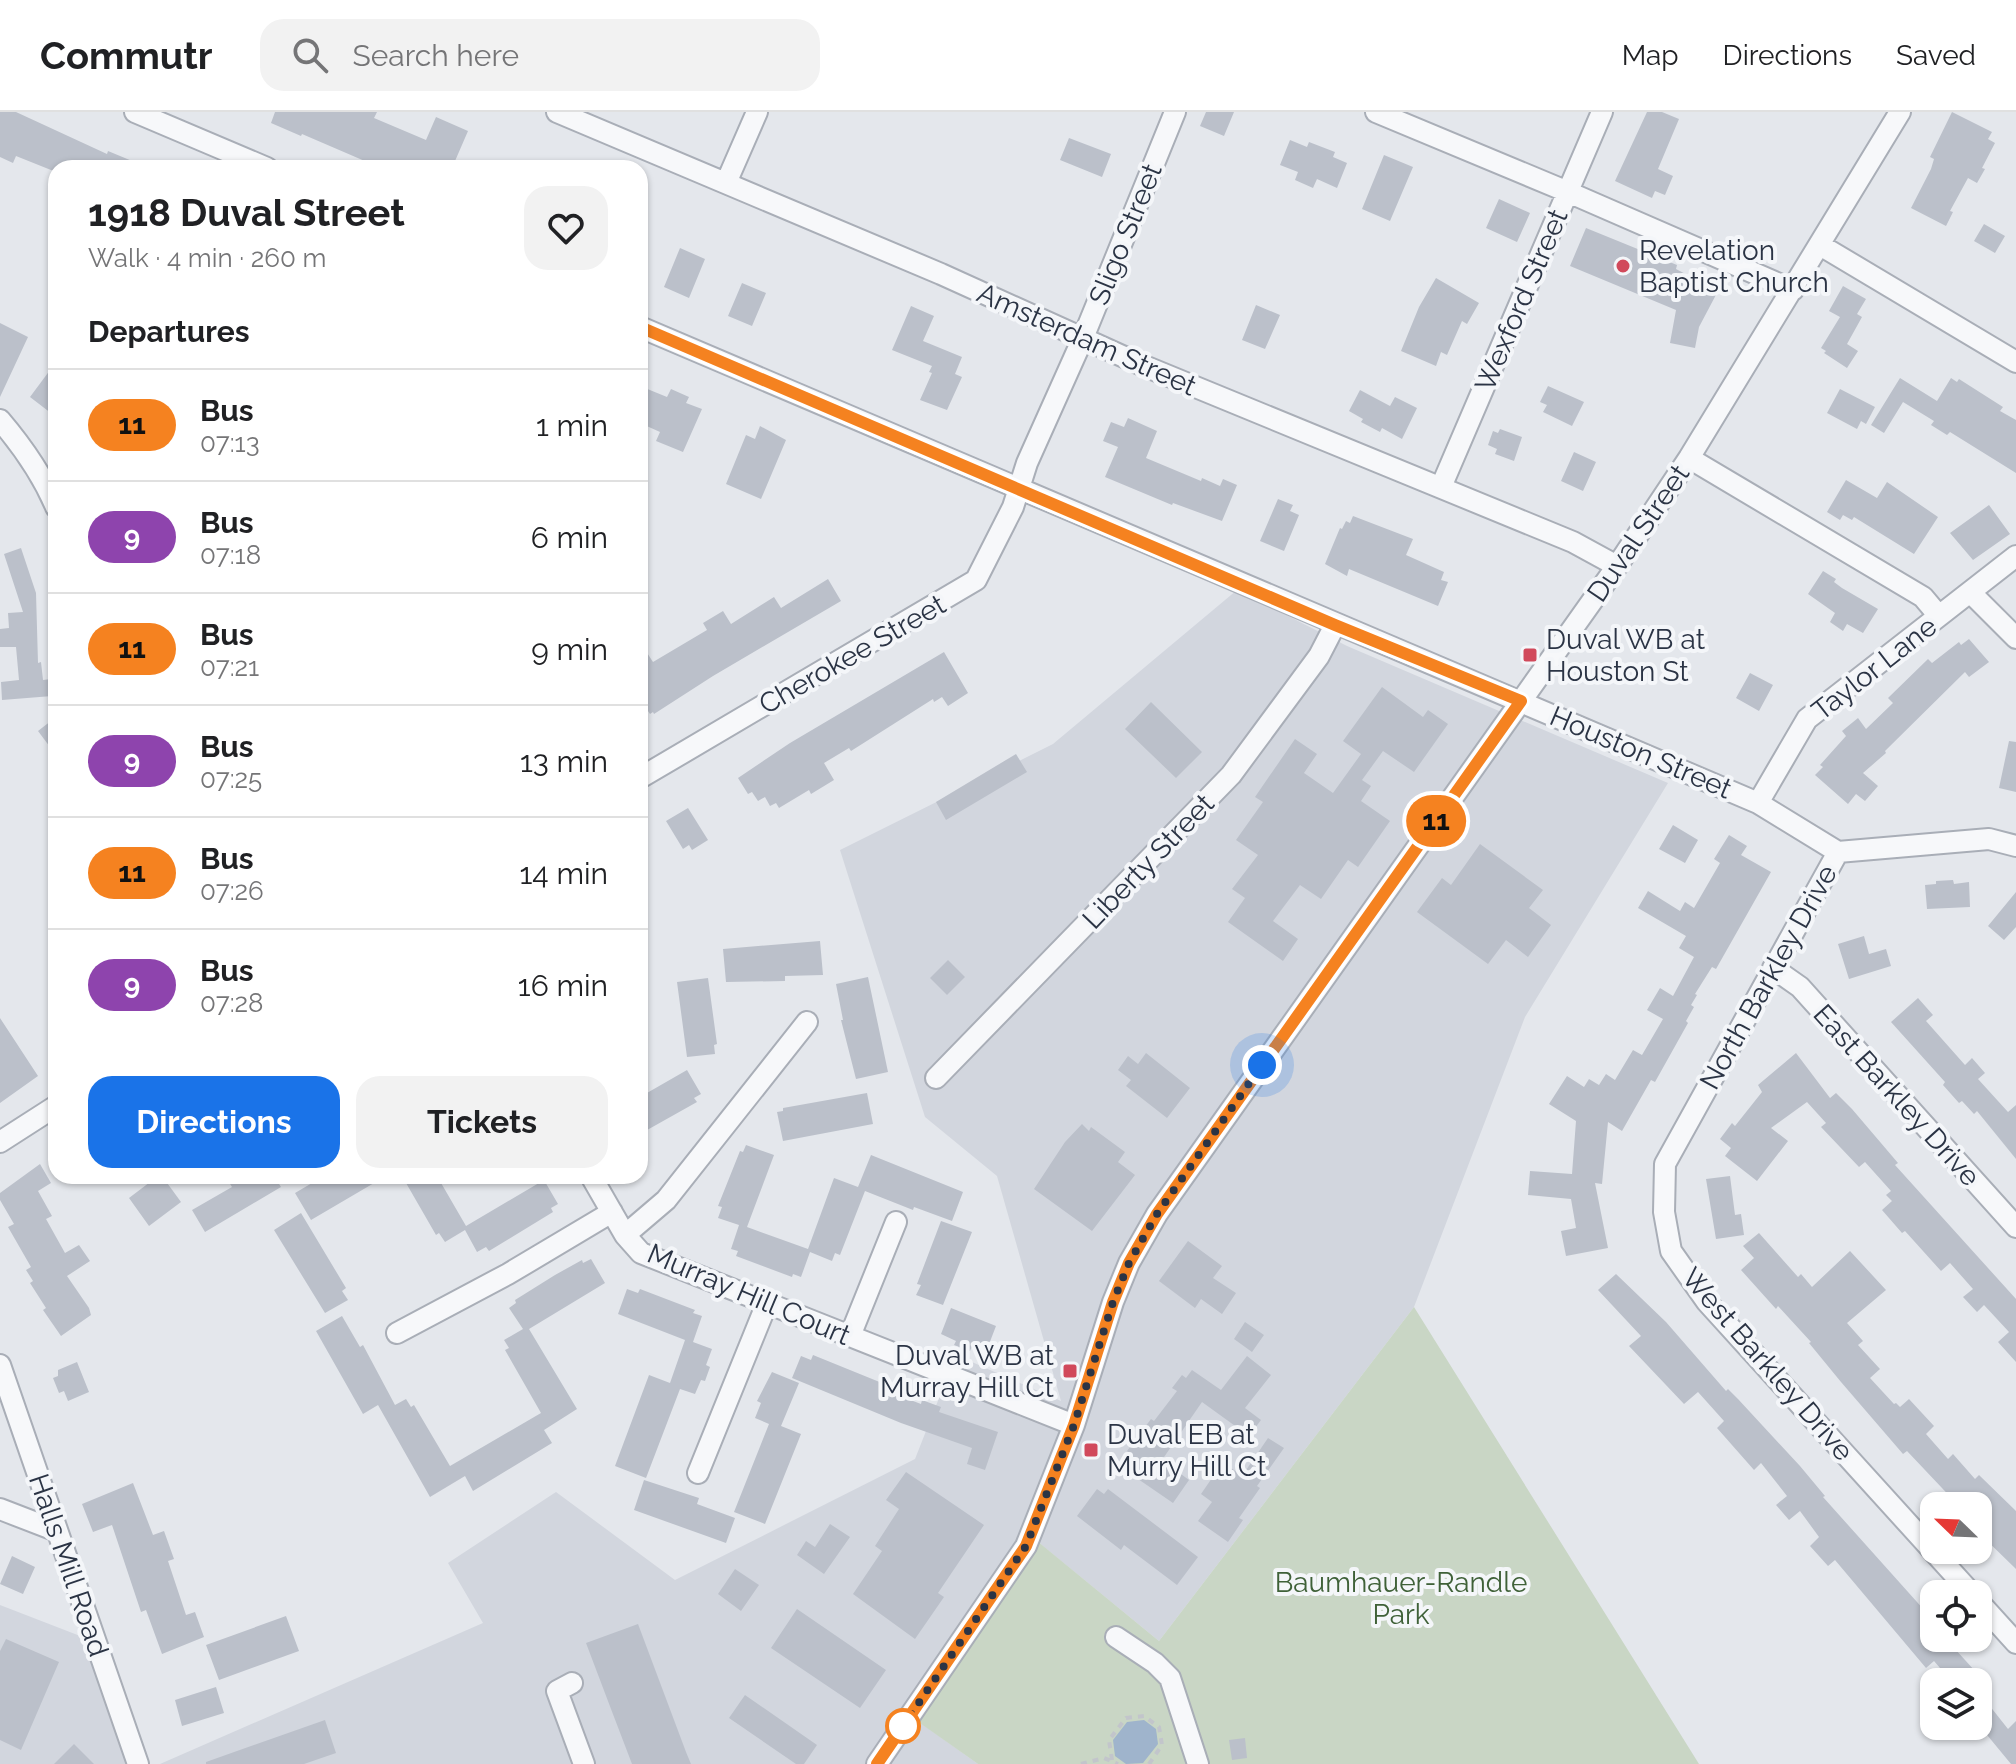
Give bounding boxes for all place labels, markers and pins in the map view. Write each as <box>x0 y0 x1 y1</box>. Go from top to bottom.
place label: Revelation Baptist Church <box>1639 234 1829 299</box>
marker: Revelation Baptist Church <box>1614 257 1632 275</box>
place label: Duval WB at Houston St <box>1546 623 1706 688</box>
marker: Duval WB at Houston St <box>1521 646 1539 664</box>
place label: Duval WB at Murray Hill Ct <box>880 1339 1055 1404</box>
marker: Duval WB at Murray Hill Ct <box>1061 1362 1079 1380</box>
place label: Duval EB at Murry Hill Ct <box>1107 1418 1267 1483</box>
marker: Duval EB at Murry Hill Ct <box>1082 1441 1100 1459</box>
unlabelled marker <box>886 1709 920 1743</box>

